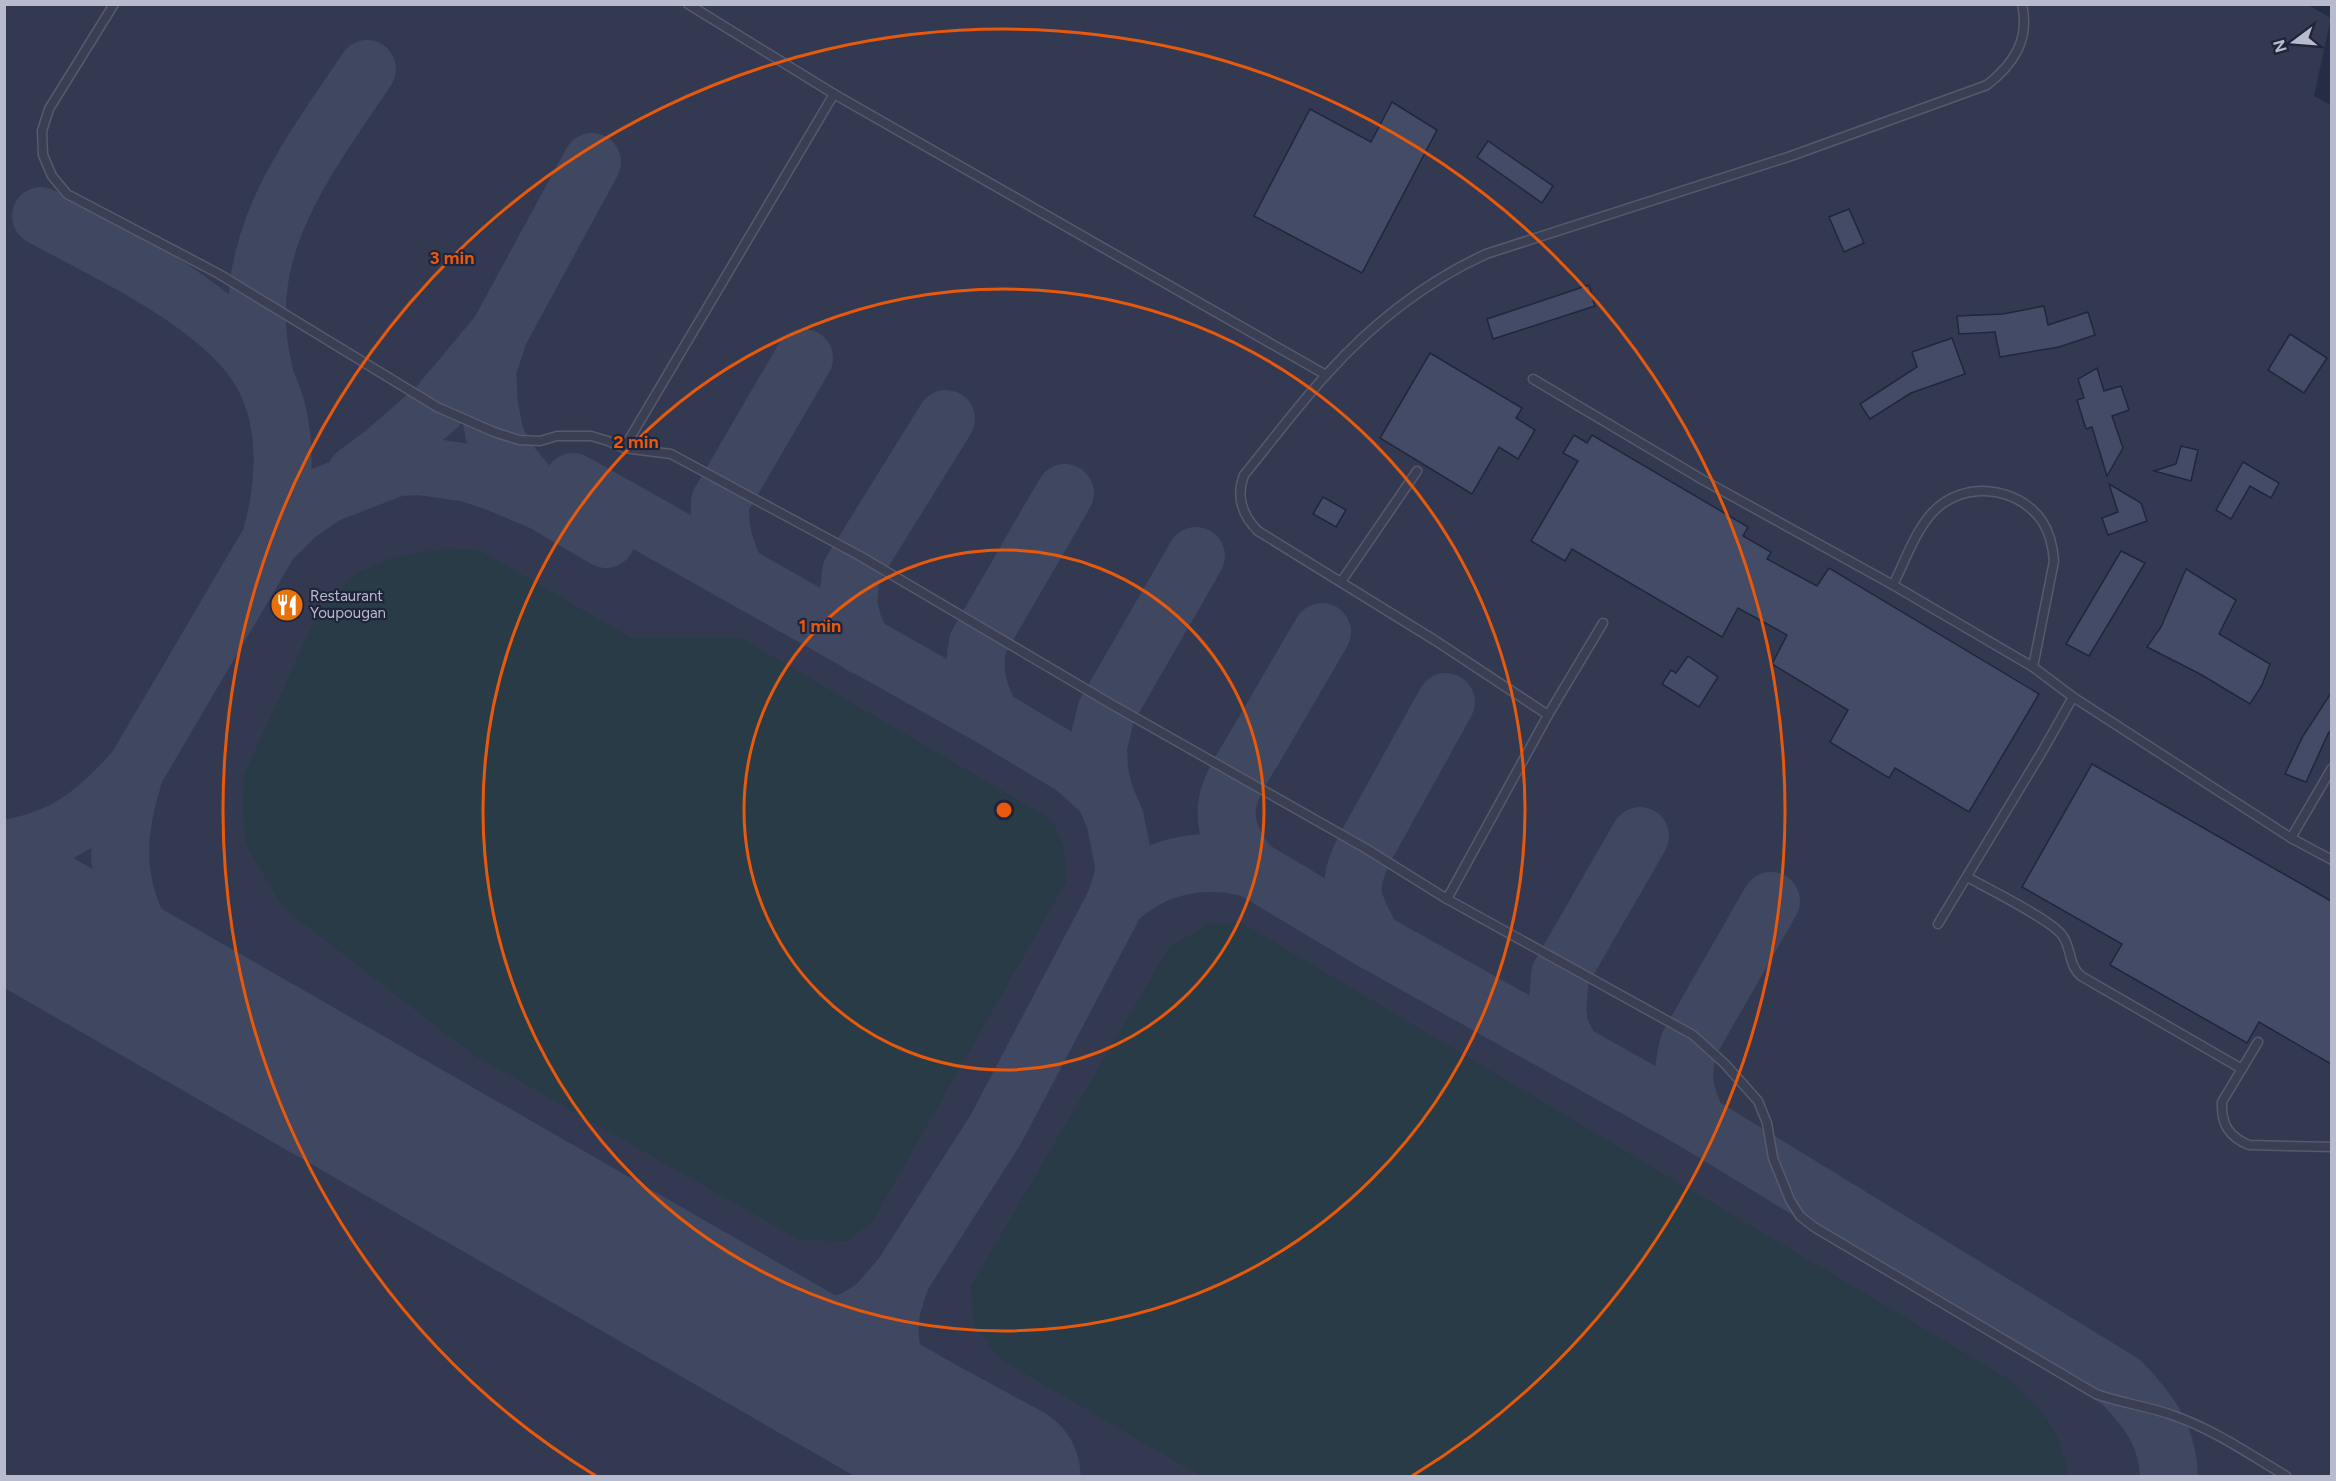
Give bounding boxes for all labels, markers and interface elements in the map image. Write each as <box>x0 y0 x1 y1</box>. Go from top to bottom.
north arrow <box>2264 12 2324 72</box>
text: N <box>2269 37 2291 55</box>
text: 3 min <box>430 247 474 269</box>
text: 2 min <box>613 431 659 453</box>
restaurant icon: Restaurant Youpougan <box>269 587 305 623</box>
place label: Restaurant Youpougan <box>310 587 386 622</box>
text: 1 min <box>799 615 841 637</box>
centre of rings <box>994 800 1014 820</box>

